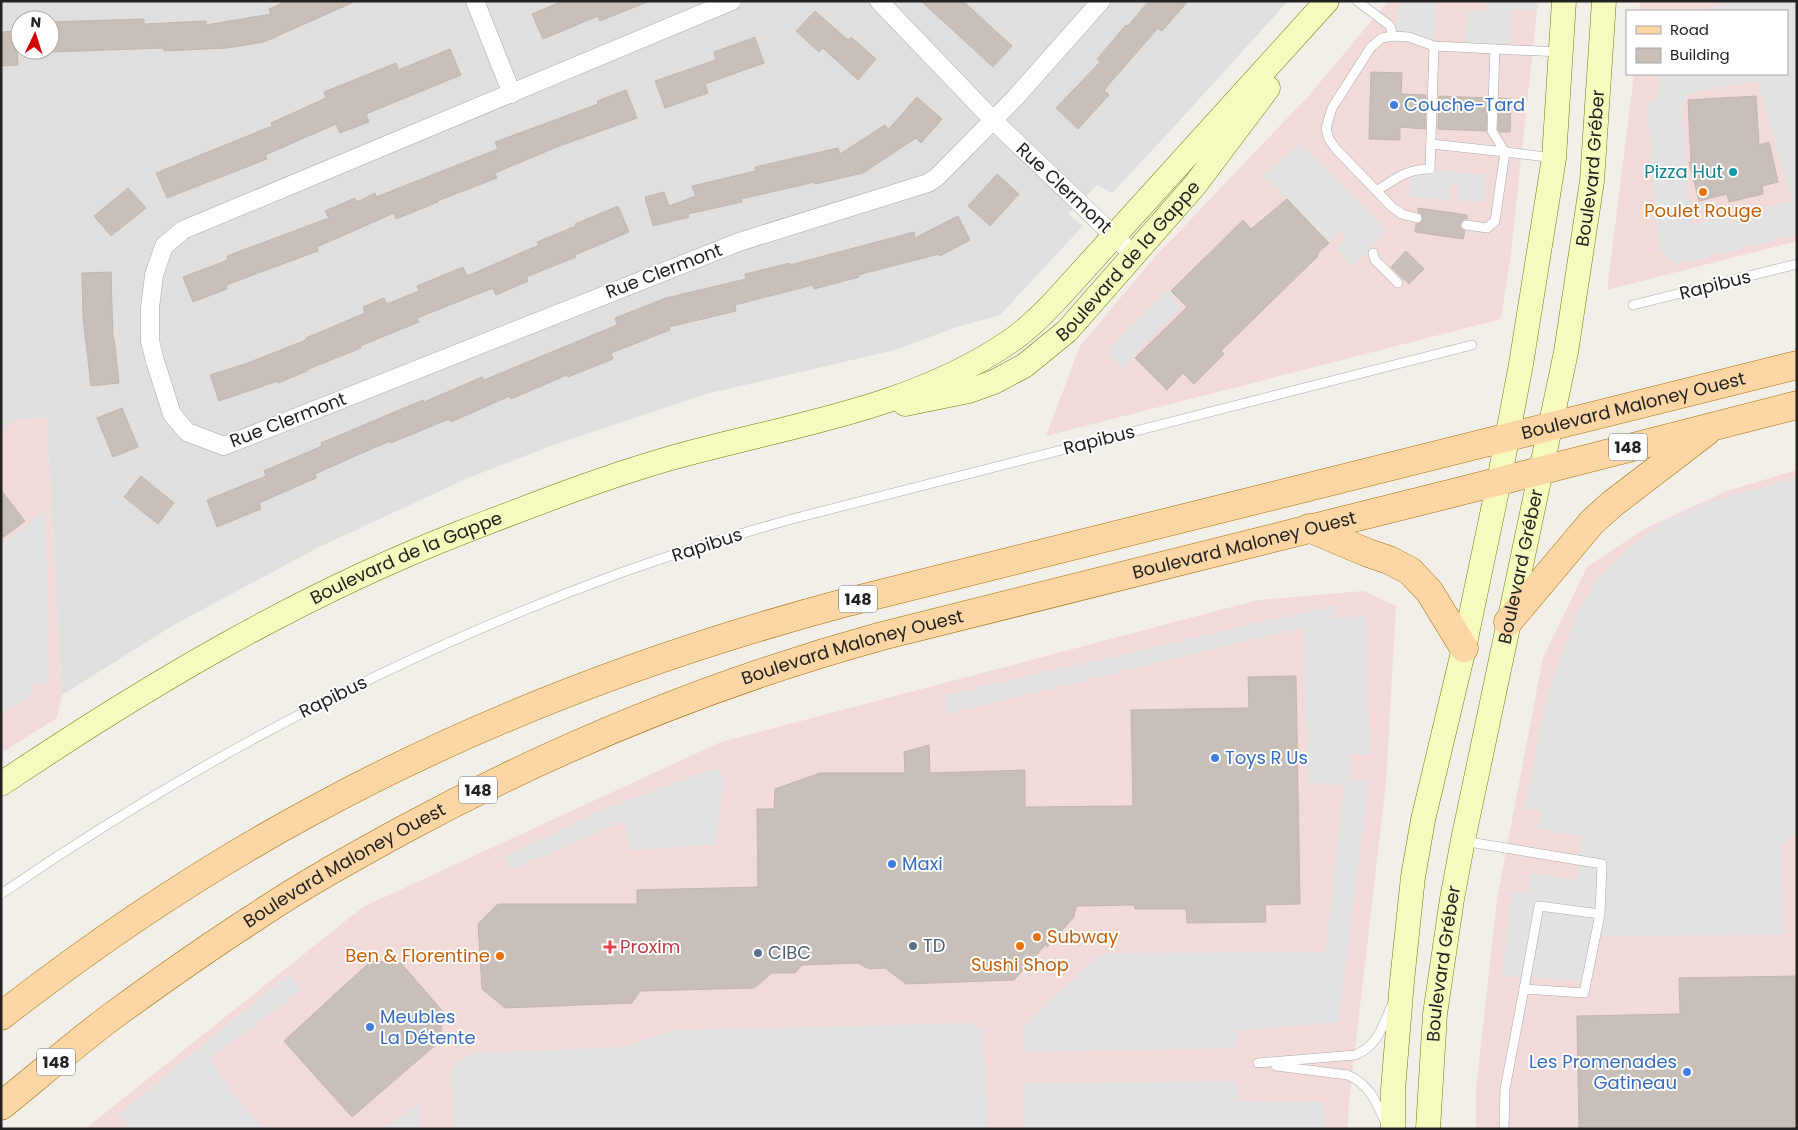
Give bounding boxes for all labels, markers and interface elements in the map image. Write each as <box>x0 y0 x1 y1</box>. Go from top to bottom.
north arrow <box>10 10 60 60</box>
legend <box>1626 10 1788 75</box>
text: N <box>30 12 42 32</box>
text: Road <box>1670 19 1709 40</box>
text: Building <box>1670 44 1730 65</box>
street label: Boulevard Gréber <box>1569 88 1610 248</box>
place label: Couche-Tard <box>1404 92 1525 117</box>
marker: Couche-Tard <box>1388 99 1400 111</box>
street label: Rue Clermont <box>1011 137 1118 239</box>
place label: Pizza Hut <box>1644 159 1723 184</box>
marker: Pizza Hut <box>1727 166 1739 178</box>
street label: Boulevard de la Gappe <box>1050 175 1205 347</box>
marker: Poulet Rouge <box>1697 186 1709 198</box>
place label: Poulet Rouge <box>1644 198 1762 223</box>
street label: Rue Clermont <box>602 237 726 304</box>
street label: Rapibus <box>1677 264 1753 305</box>
street label: Boulevard Maloney Ouest <box>1519 365 1748 445</box>
street label: Rue Clermont <box>226 386 350 453</box>
street label: Rapibus <box>1061 419 1137 460</box>
road number: 148 <box>1609 434 1647 461</box>
street label: Boulevard Gréber <box>1492 486 1549 646</box>
street label: Boulevard de la Gappe <box>306 505 506 610</box>
street label: Boulevard Maloney Ouest <box>1130 505 1359 585</box>
street label: Rapibus <box>668 521 745 568</box>
road number: 148 <box>839 586 877 612</box>
street label: Boulevard Maloney Ouest <box>738 603 966 691</box>
street label: Rapibus <box>295 669 371 724</box>
place label: Toys R Us <box>1225 745 1308 770</box>
marker: Toys R Us <box>1209 752 1221 764</box>
road number: 148 <box>459 776 497 804</box>
street label: Boulevard Maloney Ouest <box>238 797 450 934</box>
place label: Maxi <box>902 851 943 876</box>
marker: Maxi <box>886 858 898 870</box>
street label: Boulevard Gréber <box>1420 883 1466 1043</box>
place label: Subway <box>1047 924 1118 949</box>
marker: Subway <box>1031 931 1043 943</box>
place label: TD <box>923 933 945 958</box>
place label: Proxim <box>620 934 680 959</box>
place label: CIBC <box>768 940 811 965</box>
marker: TD <box>907 940 919 952</box>
marker: Sushi Shop <box>1014 940 1026 952</box>
marker: Proxim <box>604 941 616 953</box>
place label: Ben & Florentine <box>345 943 490 968</box>
marker: CIBC <box>752 947 764 959</box>
marker: Ben & Florentine <box>494 950 506 962</box>
place label: Sushi Shop <box>971 952 1069 977</box>
place label: Meubles La Détente <box>380 1004 476 1050</box>
marker: Meubles La Détente <box>364 1021 376 1033</box>
road number: 148 <box>37 1048 75 1076</box>
place label: Les Promenades Gatineau <box>1529 1049 1677 1095</box>
marker: Les Promenades Gatineau <box>1681 1066 1693 1078</box>

